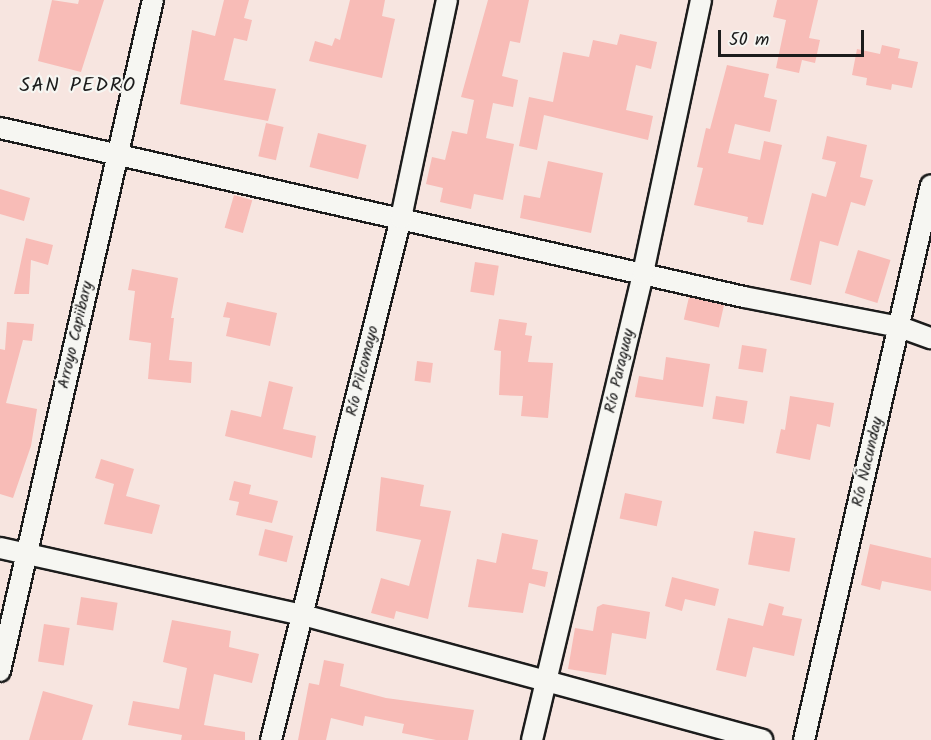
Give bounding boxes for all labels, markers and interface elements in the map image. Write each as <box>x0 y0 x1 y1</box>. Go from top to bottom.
scale bar <box>721 18 866 56</box>
text: 50 m <box>729 26 769 55</box>
district label: SAN PEDRO <box>19 74 137 98</box>
street label: Arroyo Capiibary <box>54 279 98 391</box>
street label: Río Pilcomayo <box>342 324 384 418</box>
street label: Río Paraguay <box>601 327 639 415</box>
street label: Río Ñacunday <box>848 415 888 509</box>

